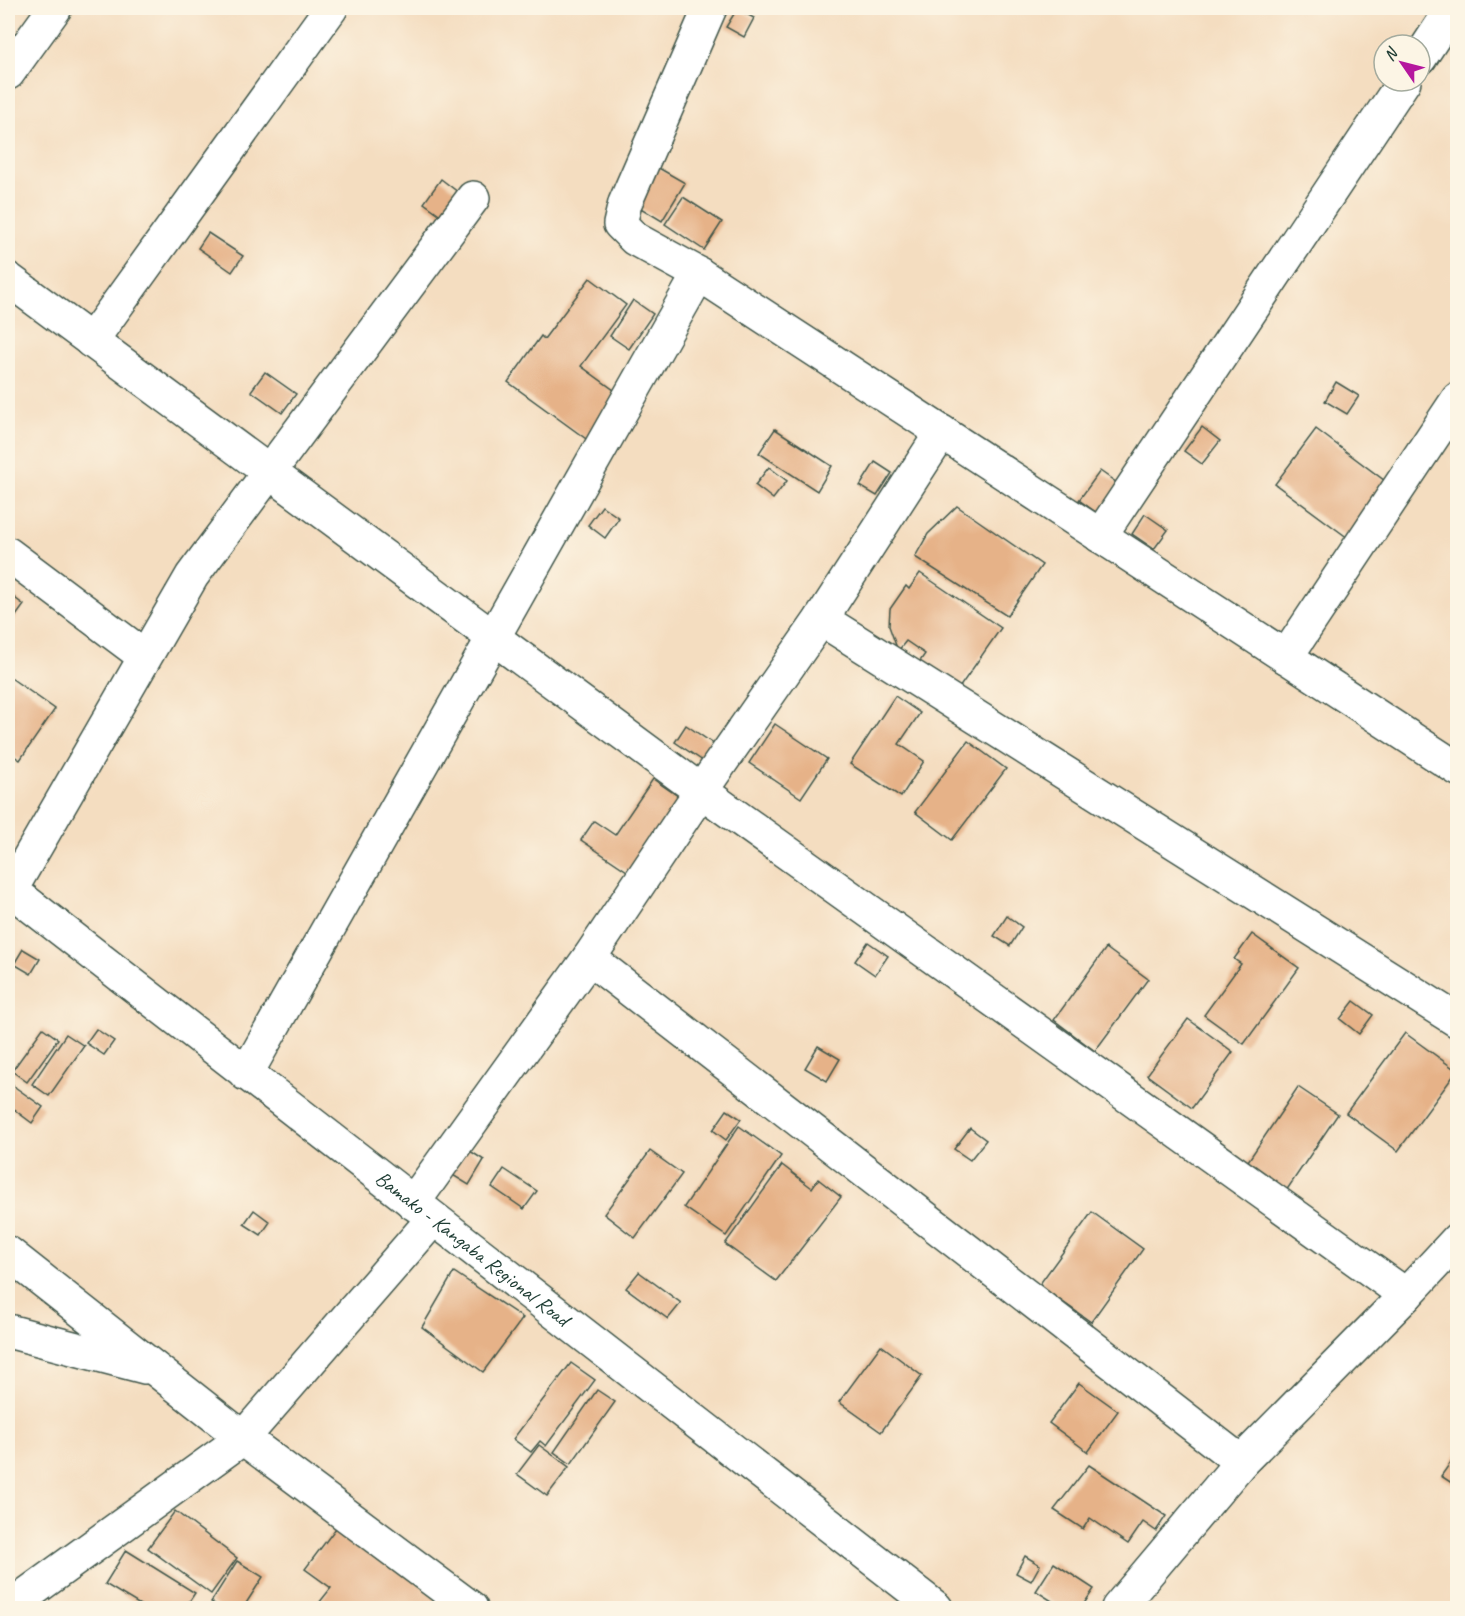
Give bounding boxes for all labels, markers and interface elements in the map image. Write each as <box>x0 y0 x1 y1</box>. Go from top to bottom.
north arrow <box>1372 33 1432 93</box>
text: N <box>1379 43 1403 65</box>
street label: Bamako - Kangaba Regional Road <box>370 1165 578 1334</box>

